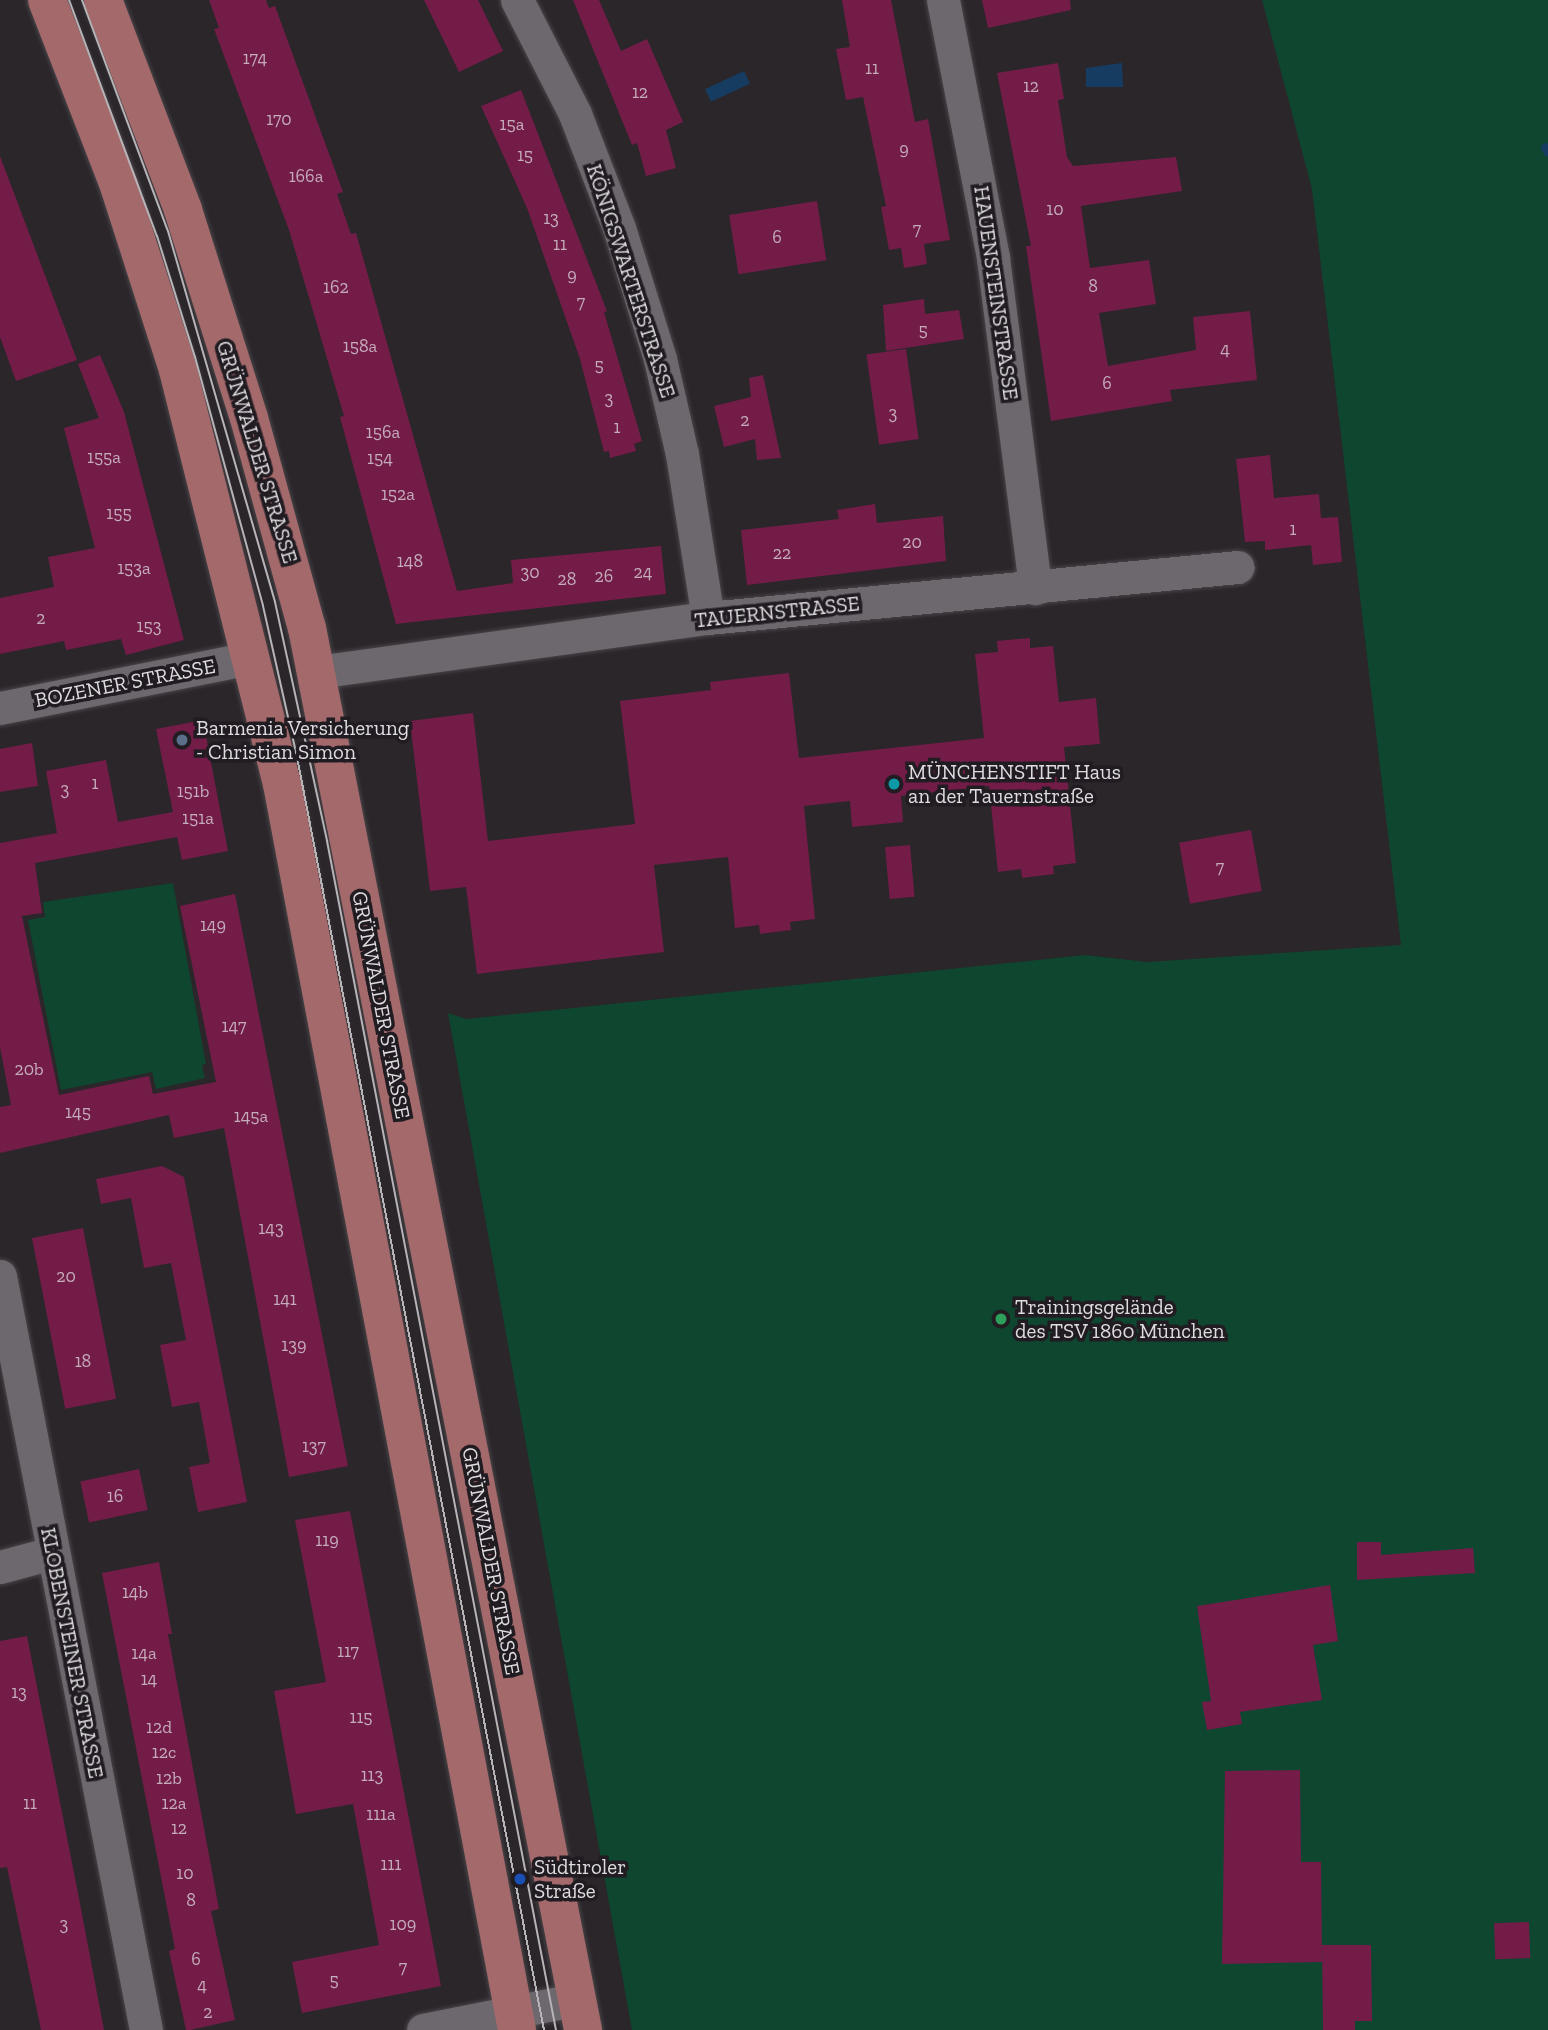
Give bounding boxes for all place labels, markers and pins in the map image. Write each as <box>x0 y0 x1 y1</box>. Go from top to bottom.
place label: Barmenia Versicherung - Christian Simon <box>196 715 410 765</box>
marker: Barmenia Versicherung - Christian Simon <box>174 732 190 748</box>
place label: MÜNCHENSTIFT Haus an der Tauernstraße <box>908 759 1121 809</box>
marker: MÜNCHENSTIFT Haus an der Tauernstraße <box>886 776 902 792</box>
place label: Trainingsgelände des TSV 1860 München <box>1015 1294 1226 1344</box>
marker: Trainingsgelände des TSV 1860 München <box>993 1311 1009 1327</box>
place label: Südtiroler Straße <box>534 1854 626 1904</box>
marker: Südtiroler Straße <box>512 1871 528 1887</box>

